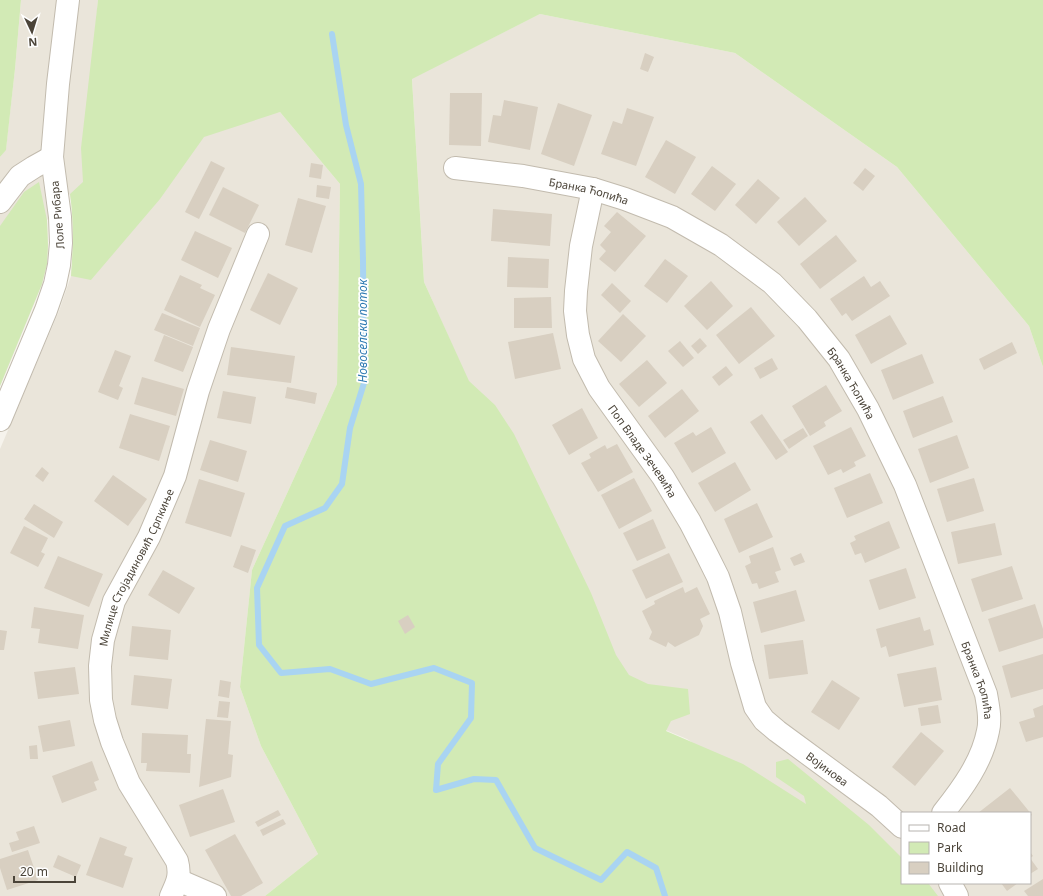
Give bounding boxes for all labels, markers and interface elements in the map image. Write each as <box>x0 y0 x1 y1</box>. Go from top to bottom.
north arrow <box>12 12 52 52</box>
text: N <box>28 35 38 50</box>
street label: Бранка Ћопића <box>548 173 631 207</box>
street label: Лоле Рибара <box>47 180 67 250</box>
water label: Новоселски поток <box>354 278 371 383</box>
street label: Бранка Ћопића <box>824 343 879 421</box>
street label: Поп Владе Зечевића <box>606 401 681 500</box>
street label: Милице Стојадиновић Српкиње <box>95 486 176 647</box>
street label: Бранка Ћопића <box>959 639 997 720</box>
street label: Војинова <box>804 748 852 789</box>
legend <box>901 812 1031 884</box>
text: Road <box>937 819 966 836</box>
text: Park <box>937 839 963 856</box>
scale bar <box>14 858 75 884</box>
text: Building <box>937 859 984 876</box>
text: 20 m <box>20 863 48 880</box>

